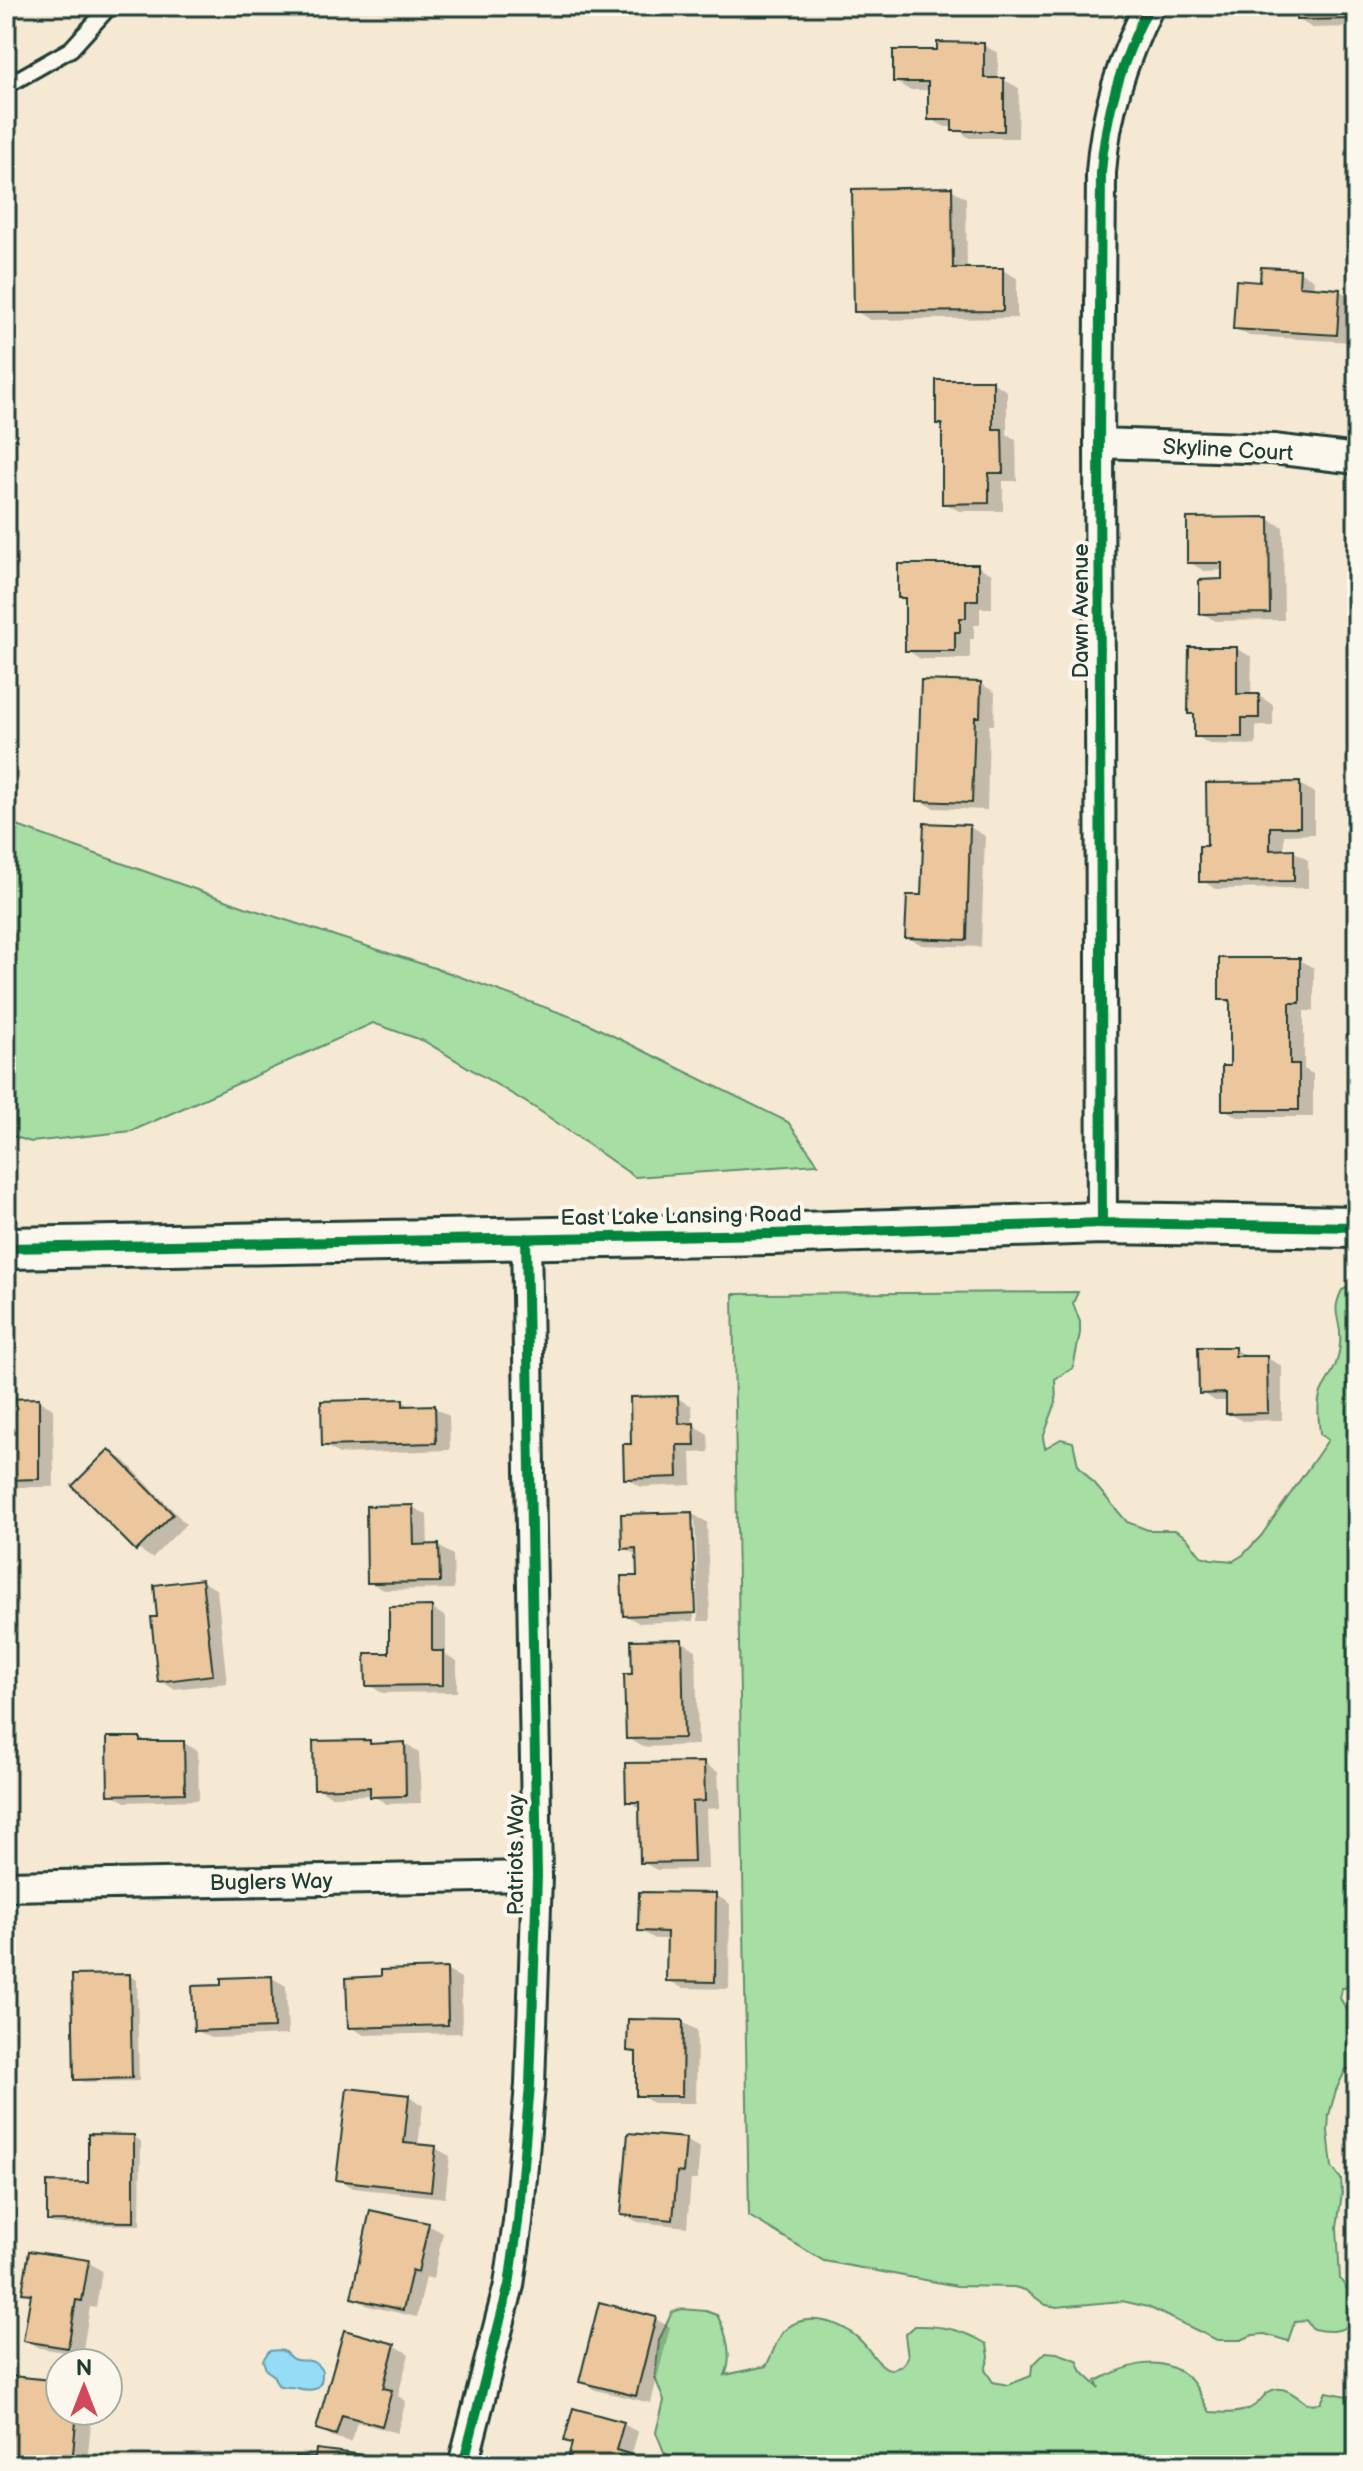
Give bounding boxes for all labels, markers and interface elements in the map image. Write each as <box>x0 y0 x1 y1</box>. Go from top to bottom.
street label: Skyline Court <box>1162 434 1294 467</box>
street label: Dawn Avenue <box>1068 543 1095 679</box>
street label: East Lake Lansing Road <box>560 1201 802 1232</box>
street label: Patriots Way <box>503 1794 530 1916</box>
street label: Buglers Way <box>209 1868 333 1897</box>
north arrow <box>44 2347 124 2427</box>
text: N <box>76 2355 92 2382</box>

